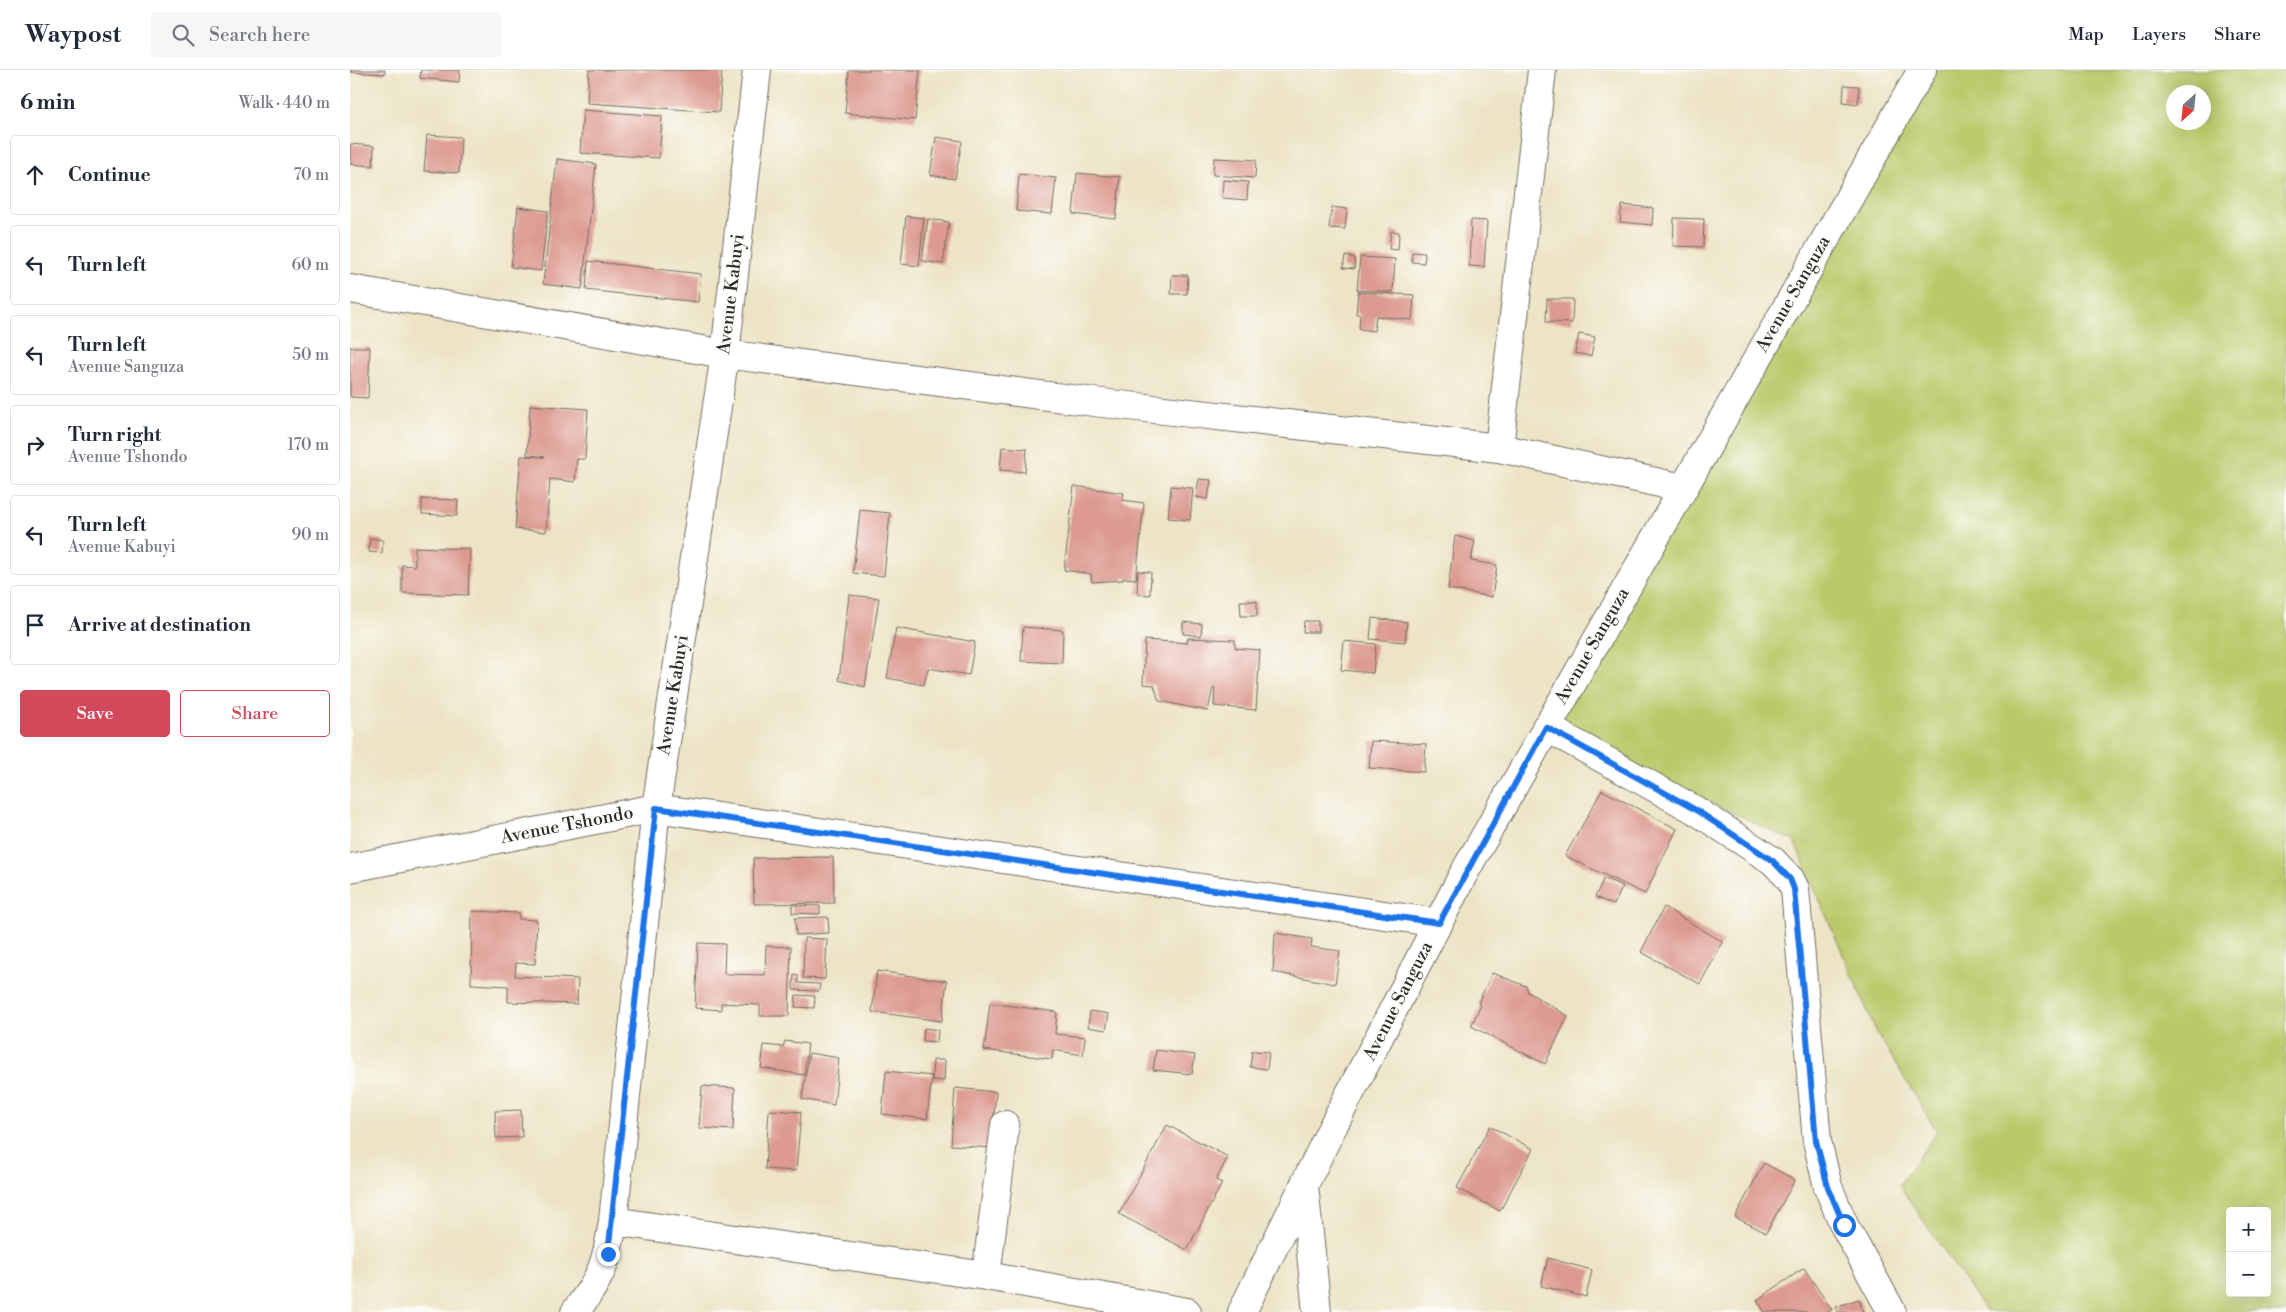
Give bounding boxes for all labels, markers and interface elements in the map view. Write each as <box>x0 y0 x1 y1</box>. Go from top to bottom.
search box <box>151 12 501 57</box>
text: Waypost <box>25 20 121 50</box>
icon: search <box>169 21 197 49</box>
text: Search here <box>209 23 310 47</box>
text: Map <box>2069 23 2104 46</box>
text: Layers <box>2132 23 2186 46</box>
text: Share <box>2214 23 2261 46</box>
north arrow <box>2166 85 2211 130</box>
text: 6 min <box>20 90 75 116</box>
text: Walk · 440 m <box>239 93 330 113</box>
icon: ahead <box>21 161 49 189</box>
text: Continue <box>68 163 151 187</box>
text: 70 m <box>293 165 329 185</box>
street label: Avenue Sanguza <box>1750 231 1836 357</box>
street label: Avenue Kabuyi <box>712 232 750 357</box>
icon: left <box>21 251 49 279</box>
text: Turn left <box>68 253 147 277</box>
text: 60 m <box>291 255 329 275</box>
text: Turn left <box>68 333 147 357</box>
icon: left <box>21 341 49 369</box>
text: 50 m <box>292 345 329 365</box>
text: Avenue Sanguza <box>68 357 184 377</box>
text: Turn right <box>68 423 161 447</box>
icon: right <box>21 431 49 459</box>
text: 170 m <box>287 435 329 455</box>
text: Avenue Tshondo <box>68 447 188 467</box>
text: Turn left <box>68 513 147 537</box>
icon: left <box>21 521 49 549</box>
text: 90 m <box>291 525 329 545</box>
text: Avenue Kabuyi <box>68 537 176 557</box>
street label: Avenue Sanguza <box>1549 583 1635 709</box>
icon: arrive <box>21 611 49 639</box>
text: Arrive at destination <box>68 613 251 637</box>
street label: Avenue Kabuyi <box>652 633 694 758</box>
button: Save <box>20 690 170 737</box>
button: Share <box>180 690 330 737</box>
street label: Avenue Tshondo <box>498 801 635 849</box>
street label: Avenue Sanguza <box>1358 937 1438 1065</box>
map controls <box>2226 1207 2271 1297</box>
button: + <box>2226 1207 2271 1252</box>
route start <box>1833 1214 1856 1237</box>
route end <box>597 1243 620 1266</box>
button: − <box>2226 1252 2271 1297</box>

